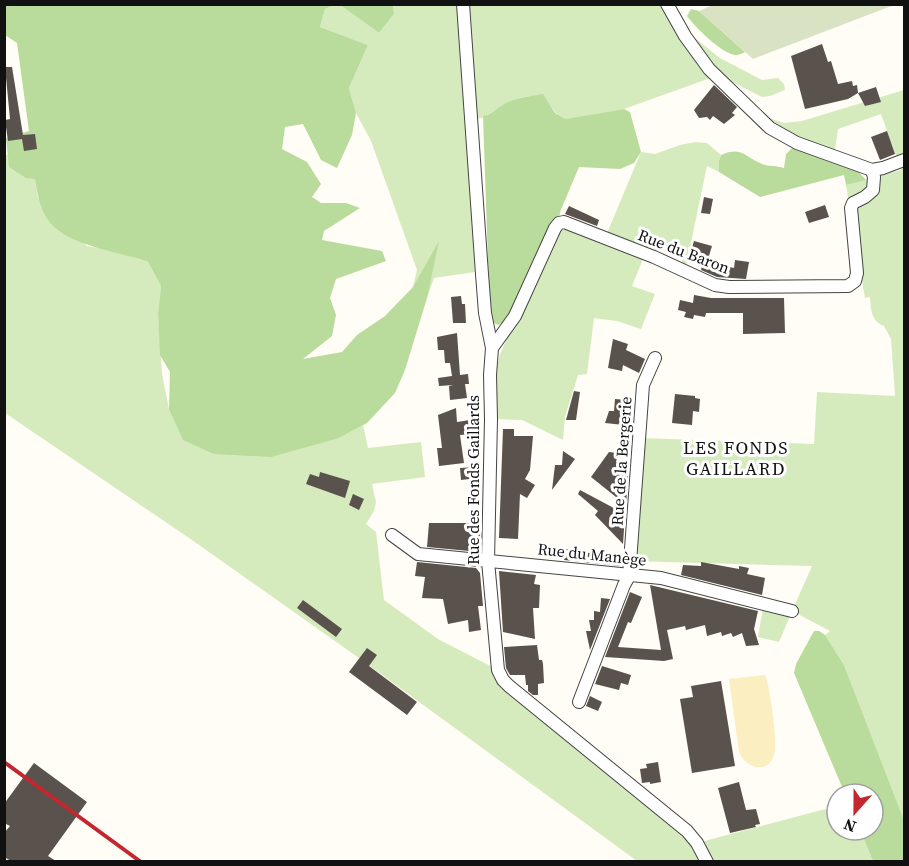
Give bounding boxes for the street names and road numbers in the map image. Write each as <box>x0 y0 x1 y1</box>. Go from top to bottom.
street label: Rue du Baron <box>635 223 733 279</box>
street label: Rue des Fonds Gaillards <box>462 395 484 565</box>
street label: Rue de la Bergerie <box>606 396 636 526</box>
street label: Rue du Manège <box>536 537 648 571</box>

